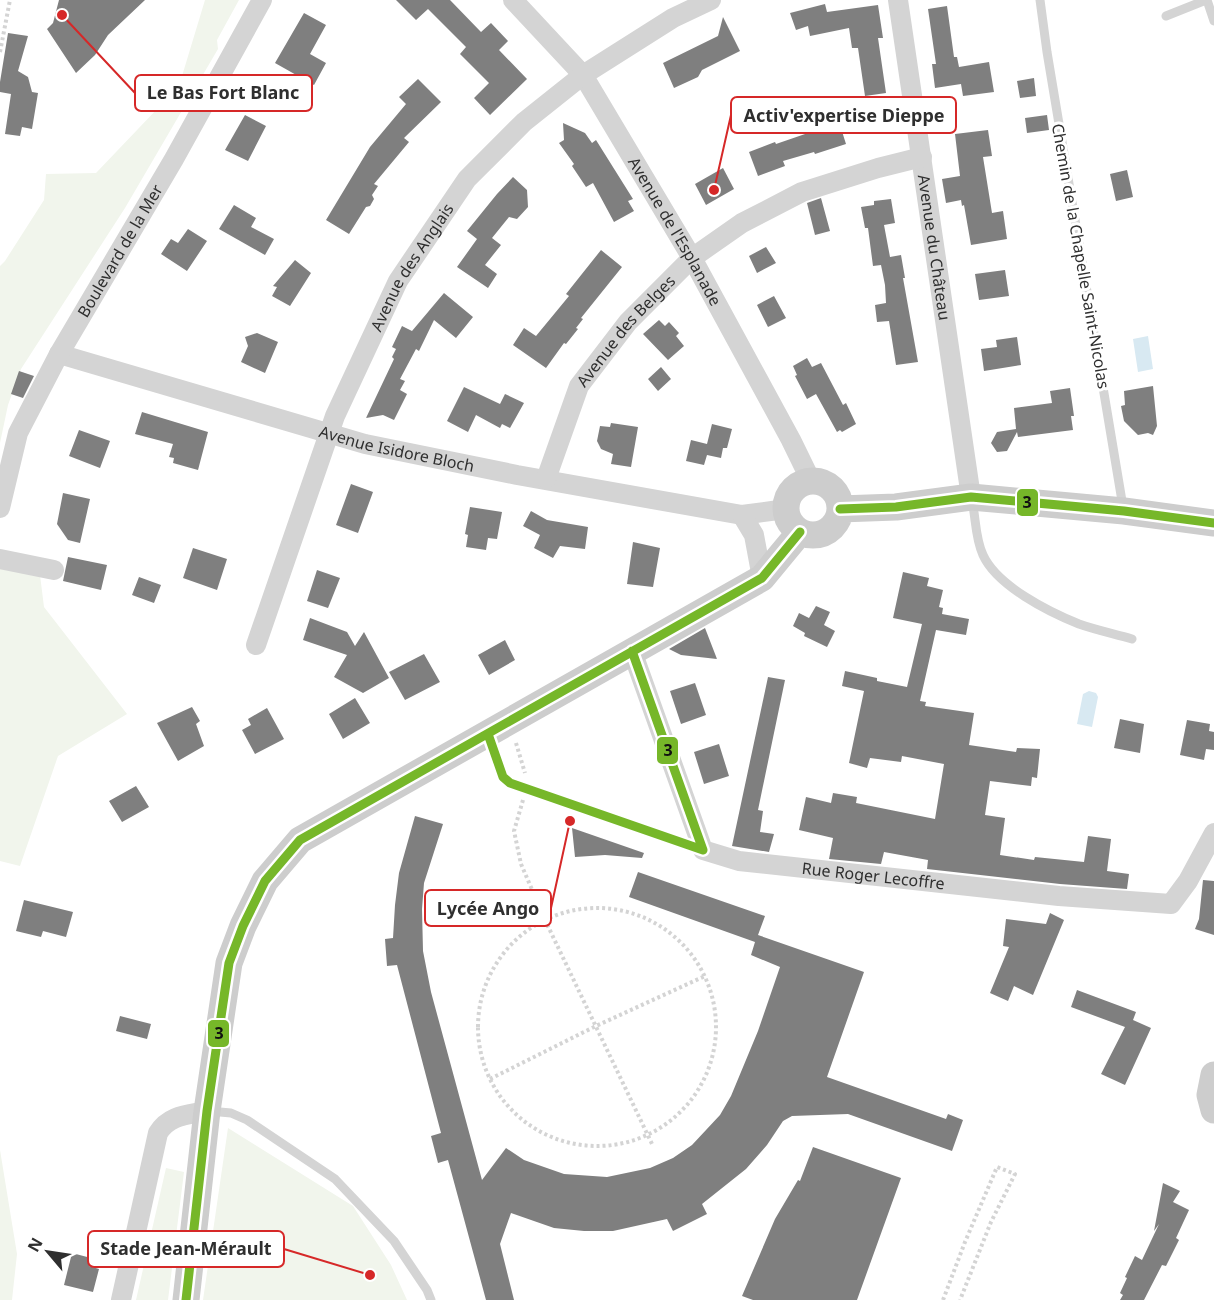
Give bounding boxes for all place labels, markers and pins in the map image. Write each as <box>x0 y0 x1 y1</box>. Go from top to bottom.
callout: Le Bas Fort Blanc <box>135 75 312 111</box>
callout: Activ'expertise Dieppe <box>731 97 956 133</box>
callout: Lycée Ango <box>425 890 551 926</box>
callout: Stade Jean-Mérault <box>88 1231 284 1267</box>

